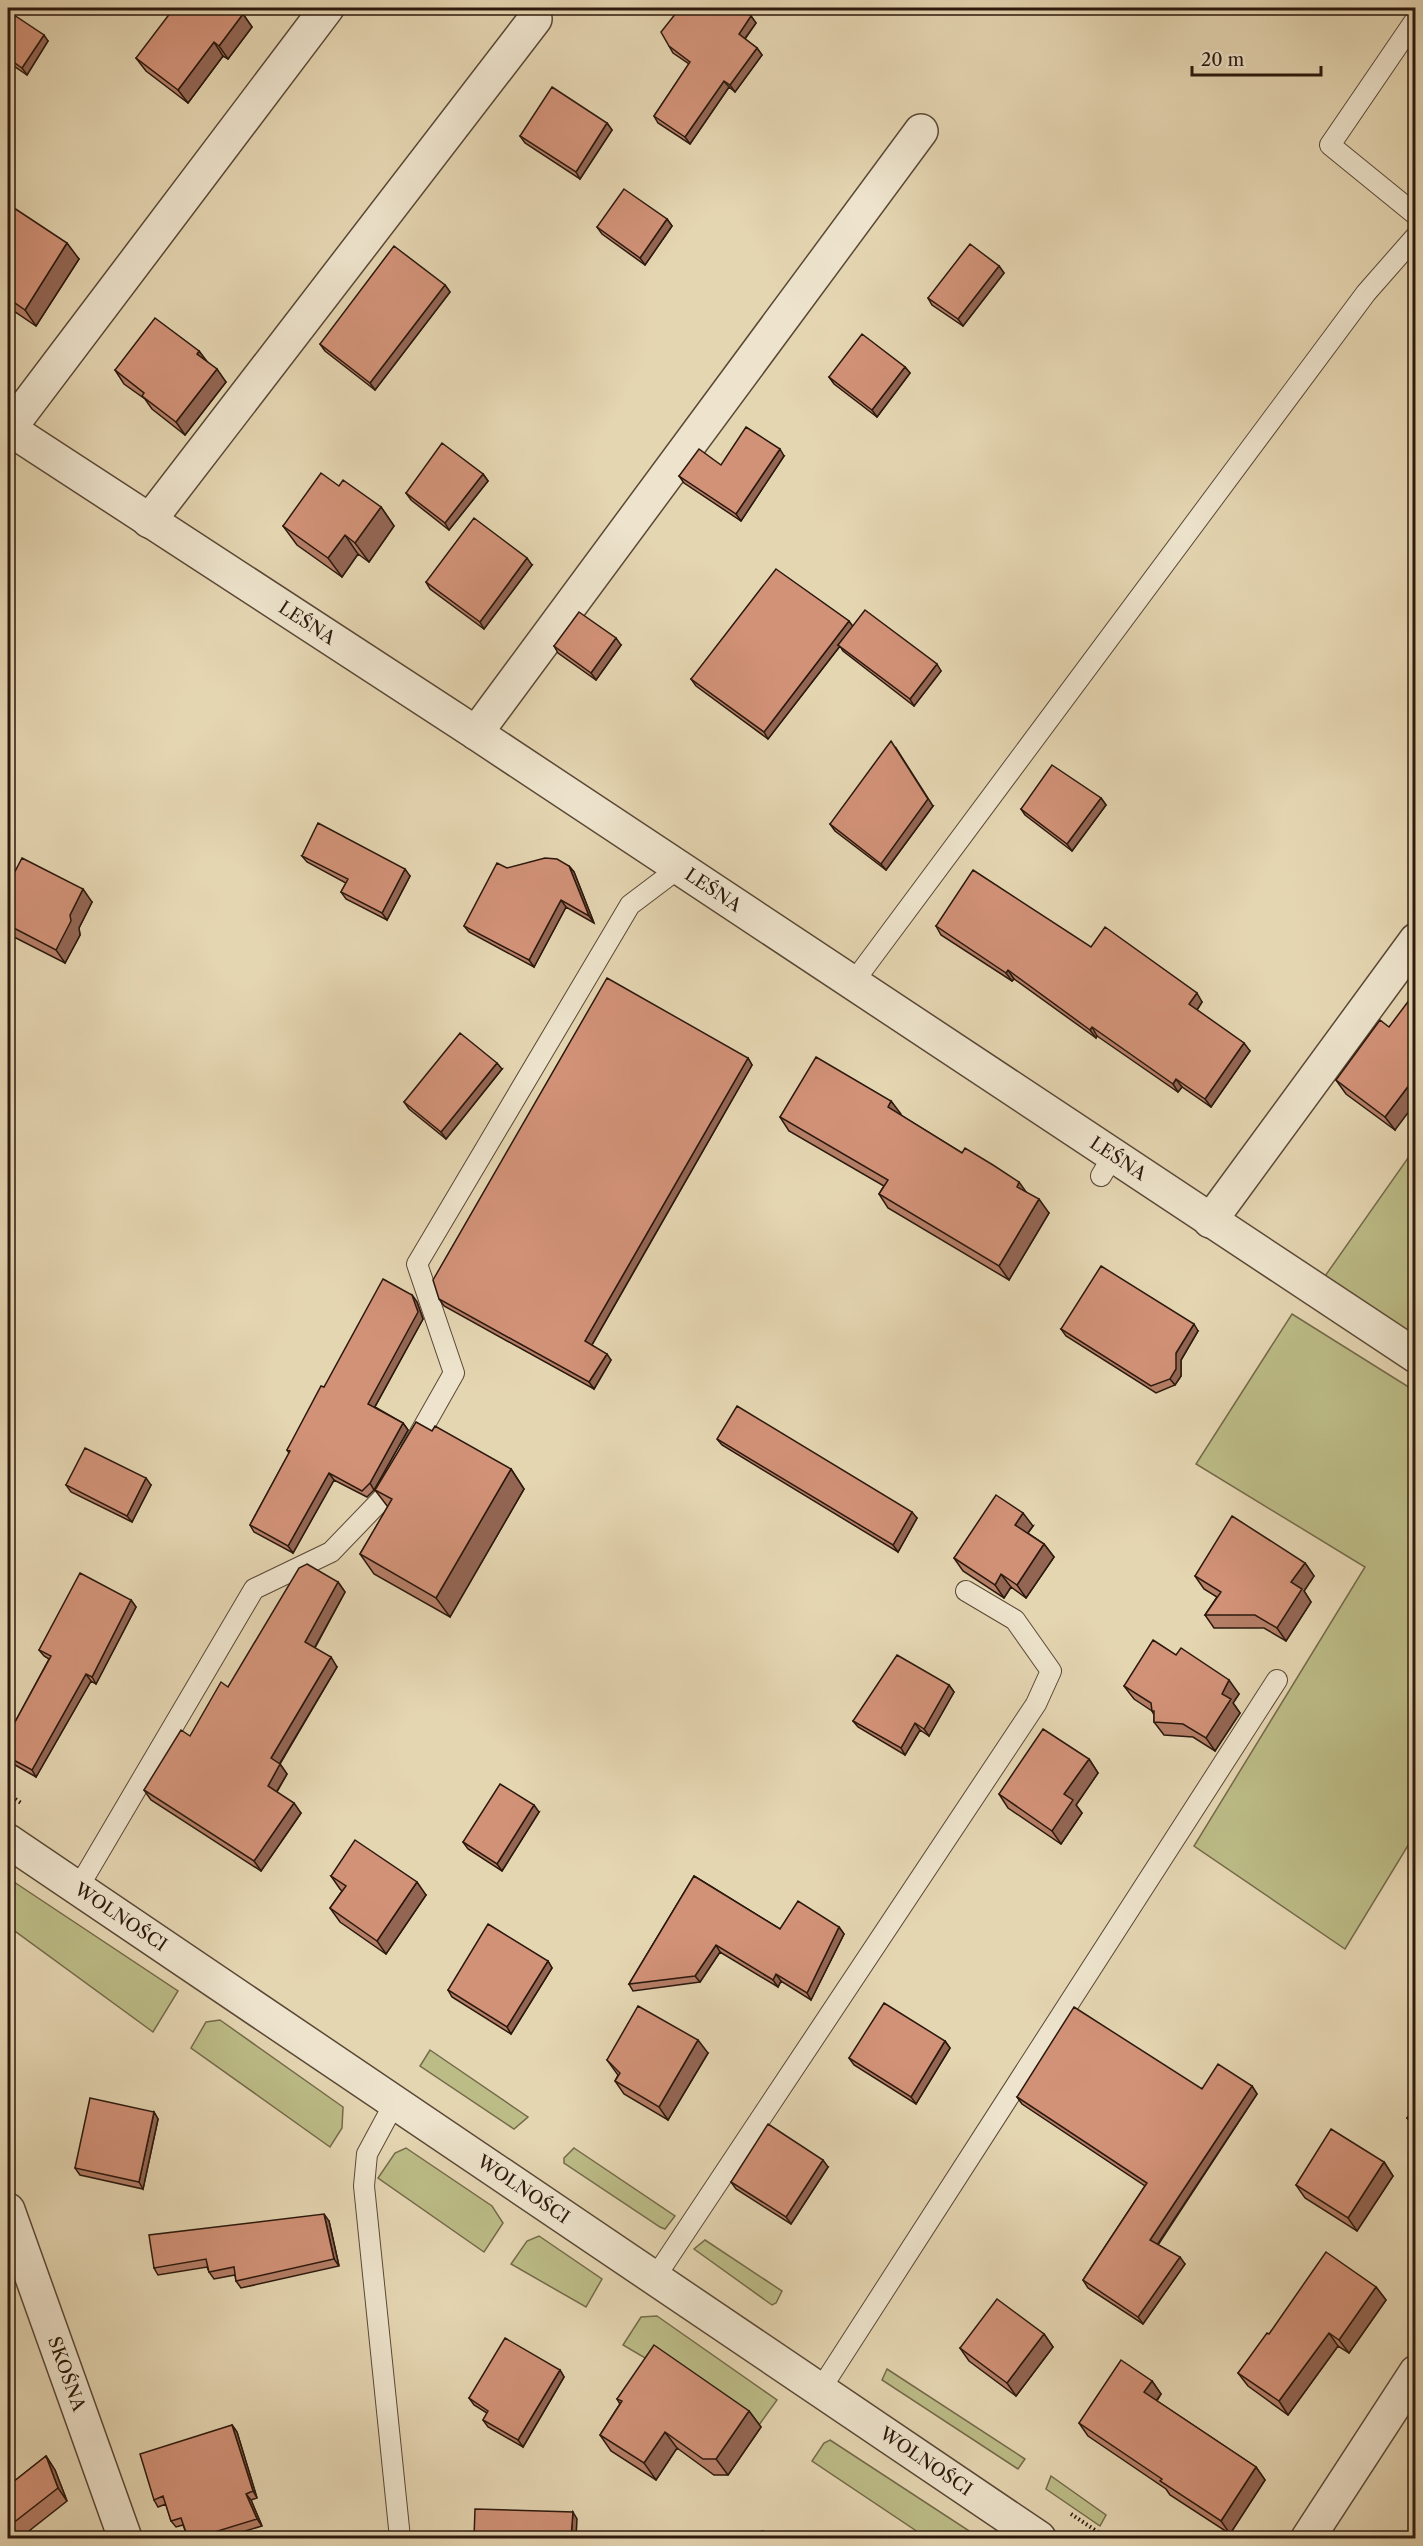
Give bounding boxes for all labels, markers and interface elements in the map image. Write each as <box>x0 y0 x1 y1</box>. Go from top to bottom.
scale bar <box>1192 39 1321 77</box>
text: 20 m <box>1201 49 1245 71</box>
street label: LEŚNA <box>275 596 340 650</box>
street label: LEŚNA <box>681 863 746 917</box>
street label: LEŚNA <box>1086 1132 1151 1186</box>
street label: WOLNOŚCI <box>69 1878 171 1956</box>
street label: WOLNOŚCI <box>472 2150 574 2228</box>
street label: SKOŚNA <box>43 2334 90 2415</box>
street label: WOLNOŚCI <box>875 2422 976 2501</box>

